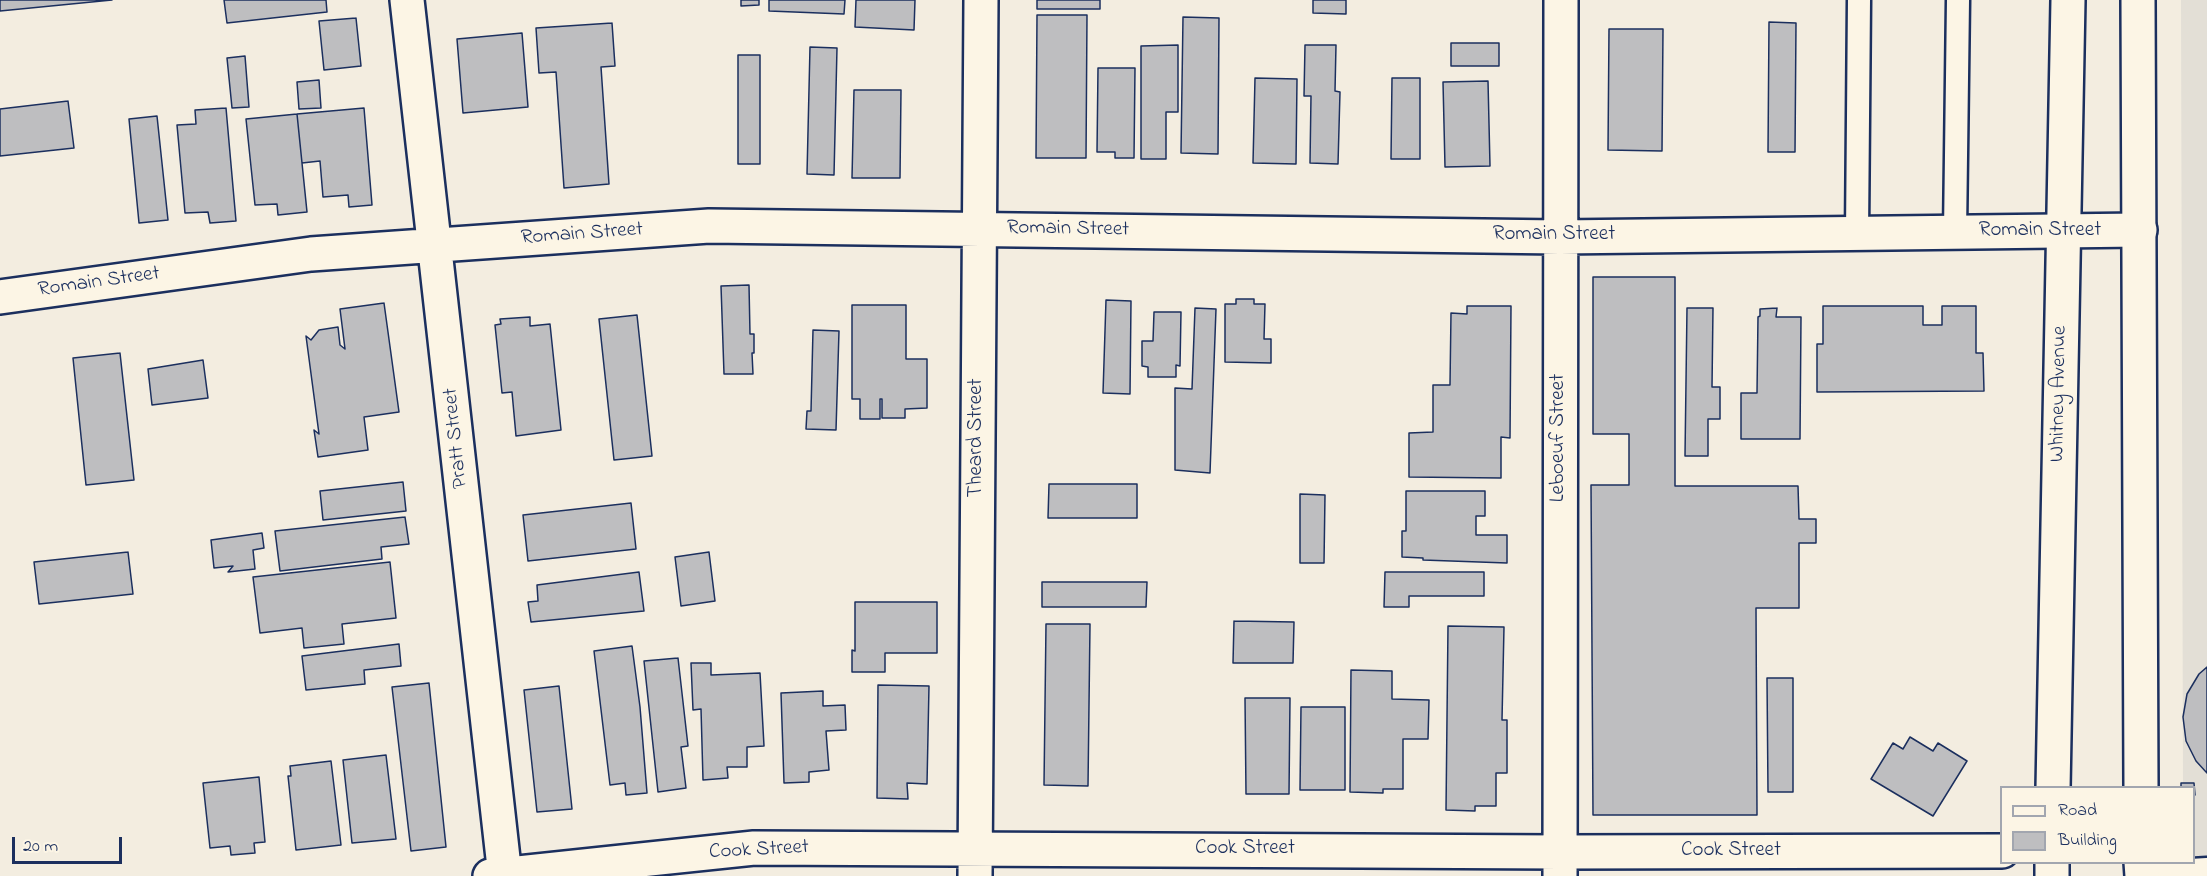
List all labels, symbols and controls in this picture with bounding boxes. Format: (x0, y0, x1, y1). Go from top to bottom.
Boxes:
street label: Romain Street (1007, 216, 1129, 244)
street label: Romain Street (520, 218, 644, 252)
street label: Romain Street (1979, 219, 2101, 245)
street label: Romain Street (1493, 223, 1615, 249)
street label: Romain Street (37, 262, 161, 304)
street label: Whitney Avenue (2046, 326, 2074, 462)
street label: Leboeuf Street (1547, 374, 1573, 502)
street label: Theard Street (965, 378, 991, 498)
street label: Pratt Street (439, 386, 475, 490)
legend (2000, 786, 2195, 864)
text: Road (2058, 798, 2097, 824)
scale bar (15, 825, 124, 863)
text: Building (2058, 828, 2117, 854)
text: 20 m (23, 834, 58, 860)
street label: Cook Street (708, 836, 810, 866)
street label: Cook Street (1195, 837, 1295, 863)
street label: Cook Street (1681, 839, 1781, 865)

